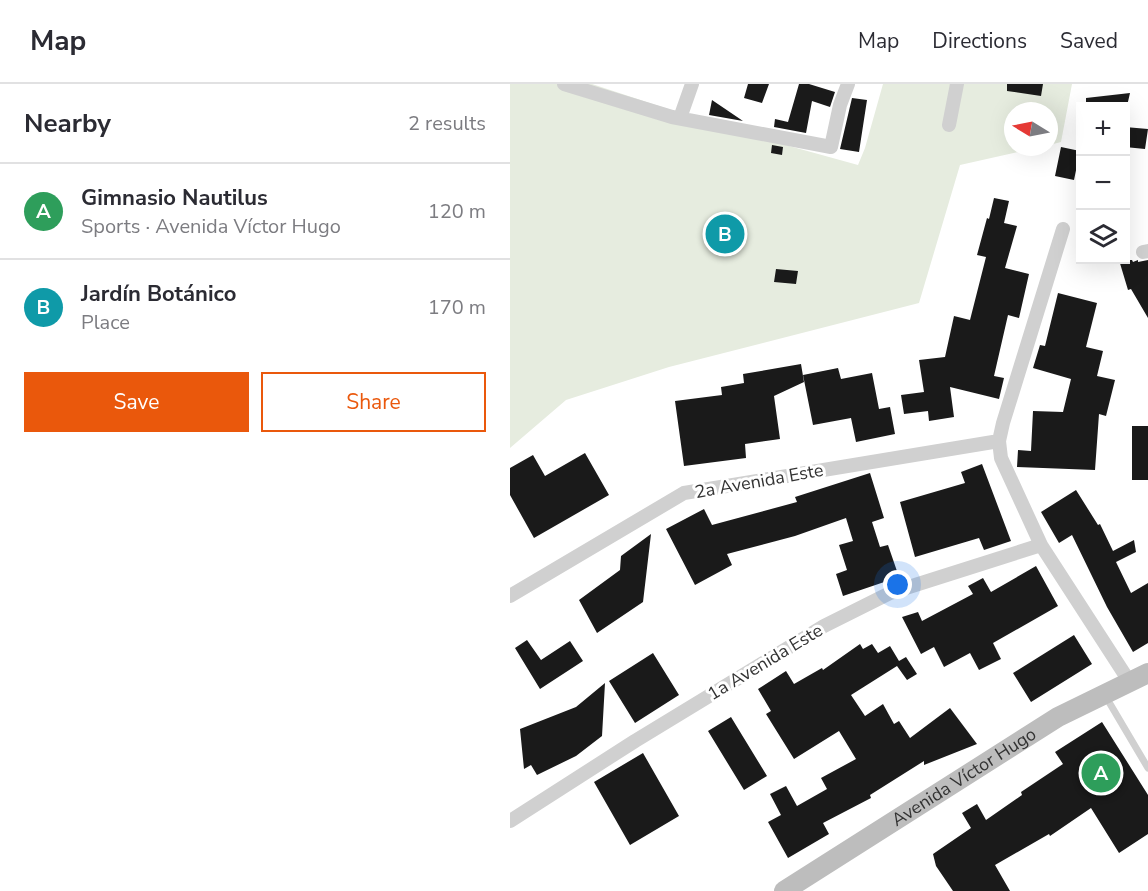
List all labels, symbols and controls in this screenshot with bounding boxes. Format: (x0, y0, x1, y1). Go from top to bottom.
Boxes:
text: Map (30, 22, 86, 60)
text: Map (858, 27, 899, 55)
text: Directions (932, 27, 1027, 55)
text: Saved (1060, 27, 1118, 55)
north arrow (1004, 102, 1058, 156)
map controls (1076, 102, 1130, 264)
button: + (1076, 102, 1130, 156)
text: Nearby (24, 106, 111, 141)
text: 2 results (408, 110, 486, 137)
button: − (1076, 156, 1130, 210)
text: Gimnasio Nautilus (81, 183, 268, 213)
text: A (36, 198, 51, 225)
text: 120 m (428, 198, 486, 225)
button: layers (1076, 210, 1130, 264)
pin: B (706, 212, 744, 256)
text: Sports · Avenida Víctor Hugo (81, 213, 341, 240)
text: Jardín Botánico (81, 279, 236, 309)
text: B (37, 294, 50, 321)
text: 170 m (428, 294, 486, 321)
text: Place (81, 309, 130, 336)
button: Save (24, 372, 249, 432)
button: Share (261, 372, 486, 432)
street label: 2a Avenida Este (693, 458, 825, 504)
your location (883, 570, 912, 599)
street label: 1a Avenida Este (703, 618, 827, 706)
street label: Avenida Víctor Hugo (887, 722, 1041, 832)
pin: A (1082, 750, 1120, 796)

